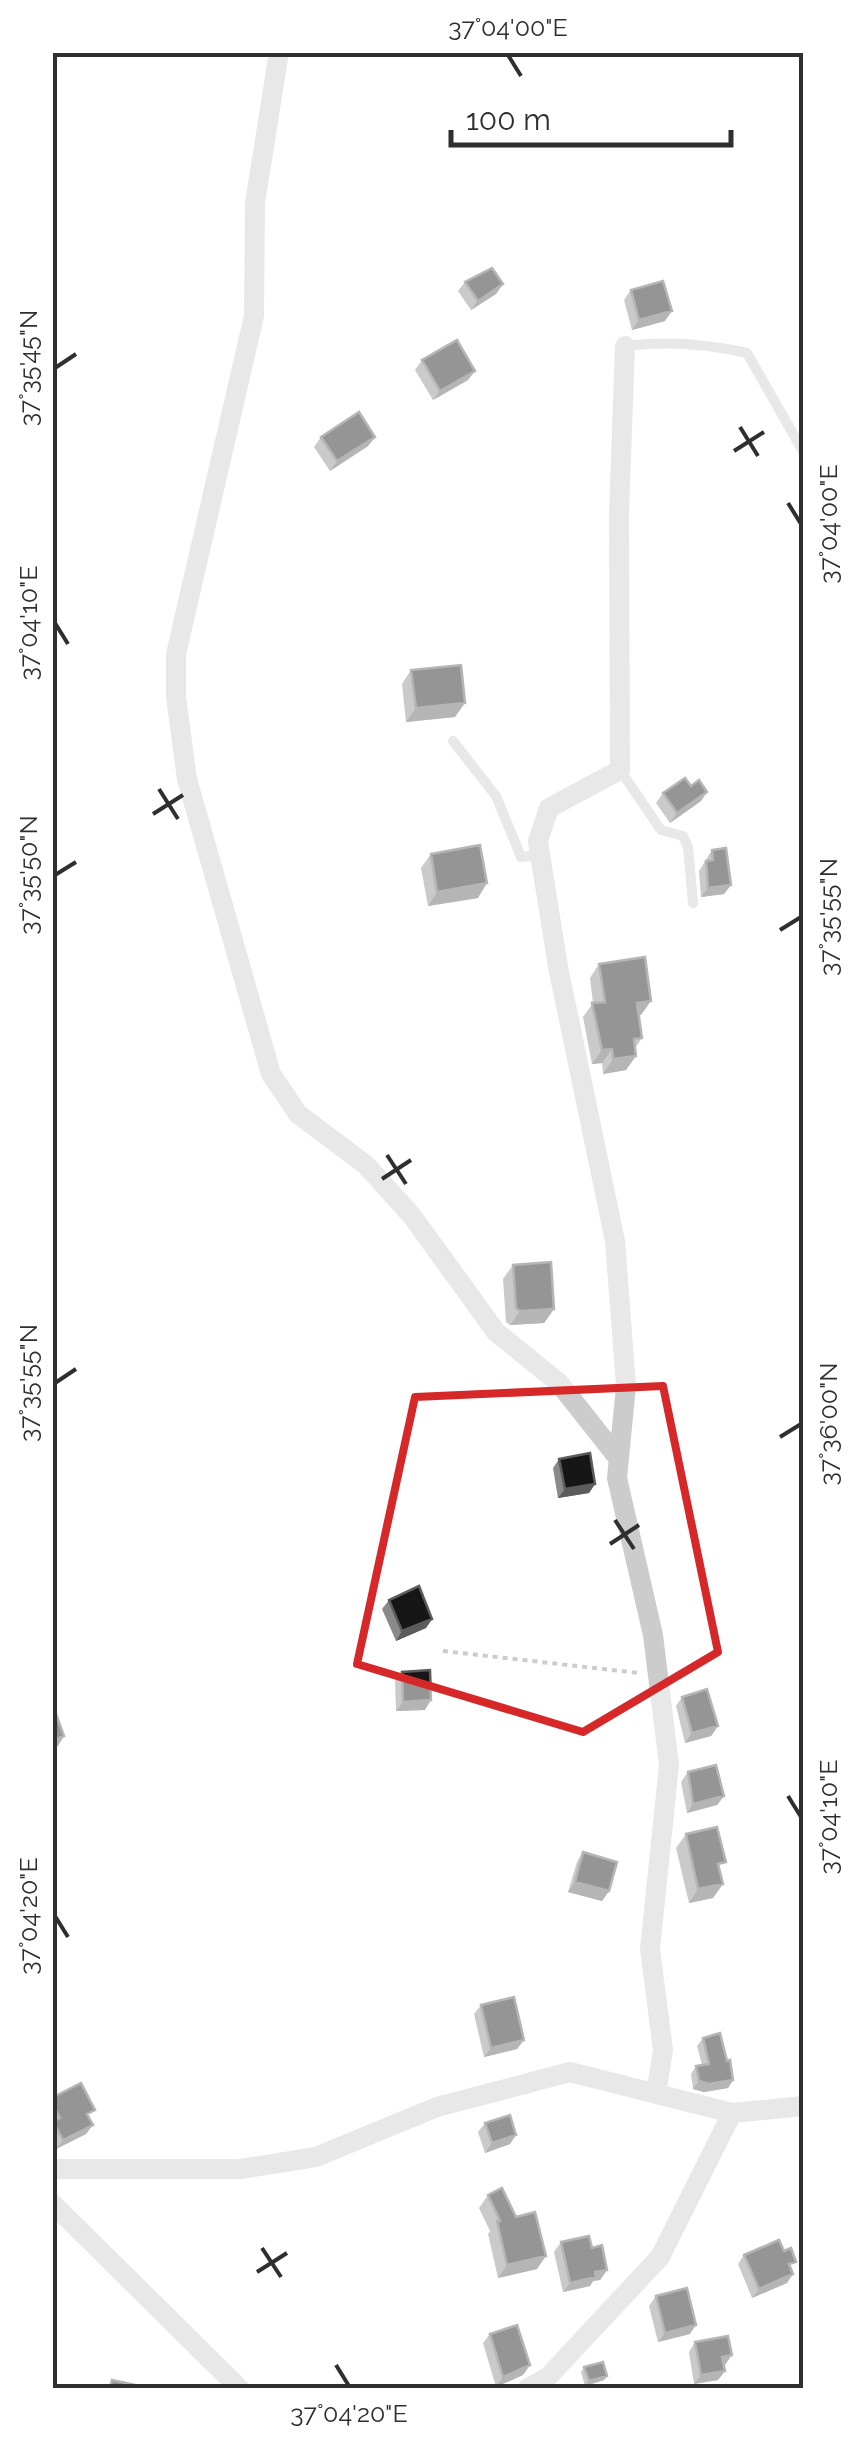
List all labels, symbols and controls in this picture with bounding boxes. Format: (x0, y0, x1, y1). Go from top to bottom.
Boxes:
text: 37°04'00"E (448, 12, 568, 42)
scale bar (451, 85, 731, 147)
text: 100 m (466, 102, 551, 137)
text: 37°35'45"N (13, 310, 43, 426)
text: 37°04'00"E (813, 464, 843, 584)
text: 37°04'10"E (13, 566, 43, 680)
text: 37°35'50"N (13, 815, 43, 935)
text: 37°35'55"N (813, 858, 843, 976)
text: 37°35'55"N (13, 1324, 43, 1442)
text: 37°36'00"N (813, 1362, 843, 1486)
text: 37°04'10"E (813, 1760, 843, 1874)
text: 37°04'20"E (13, 1857, 43, 1975)
text: 37°04'20"E (290, 2398, 408, 2428)

